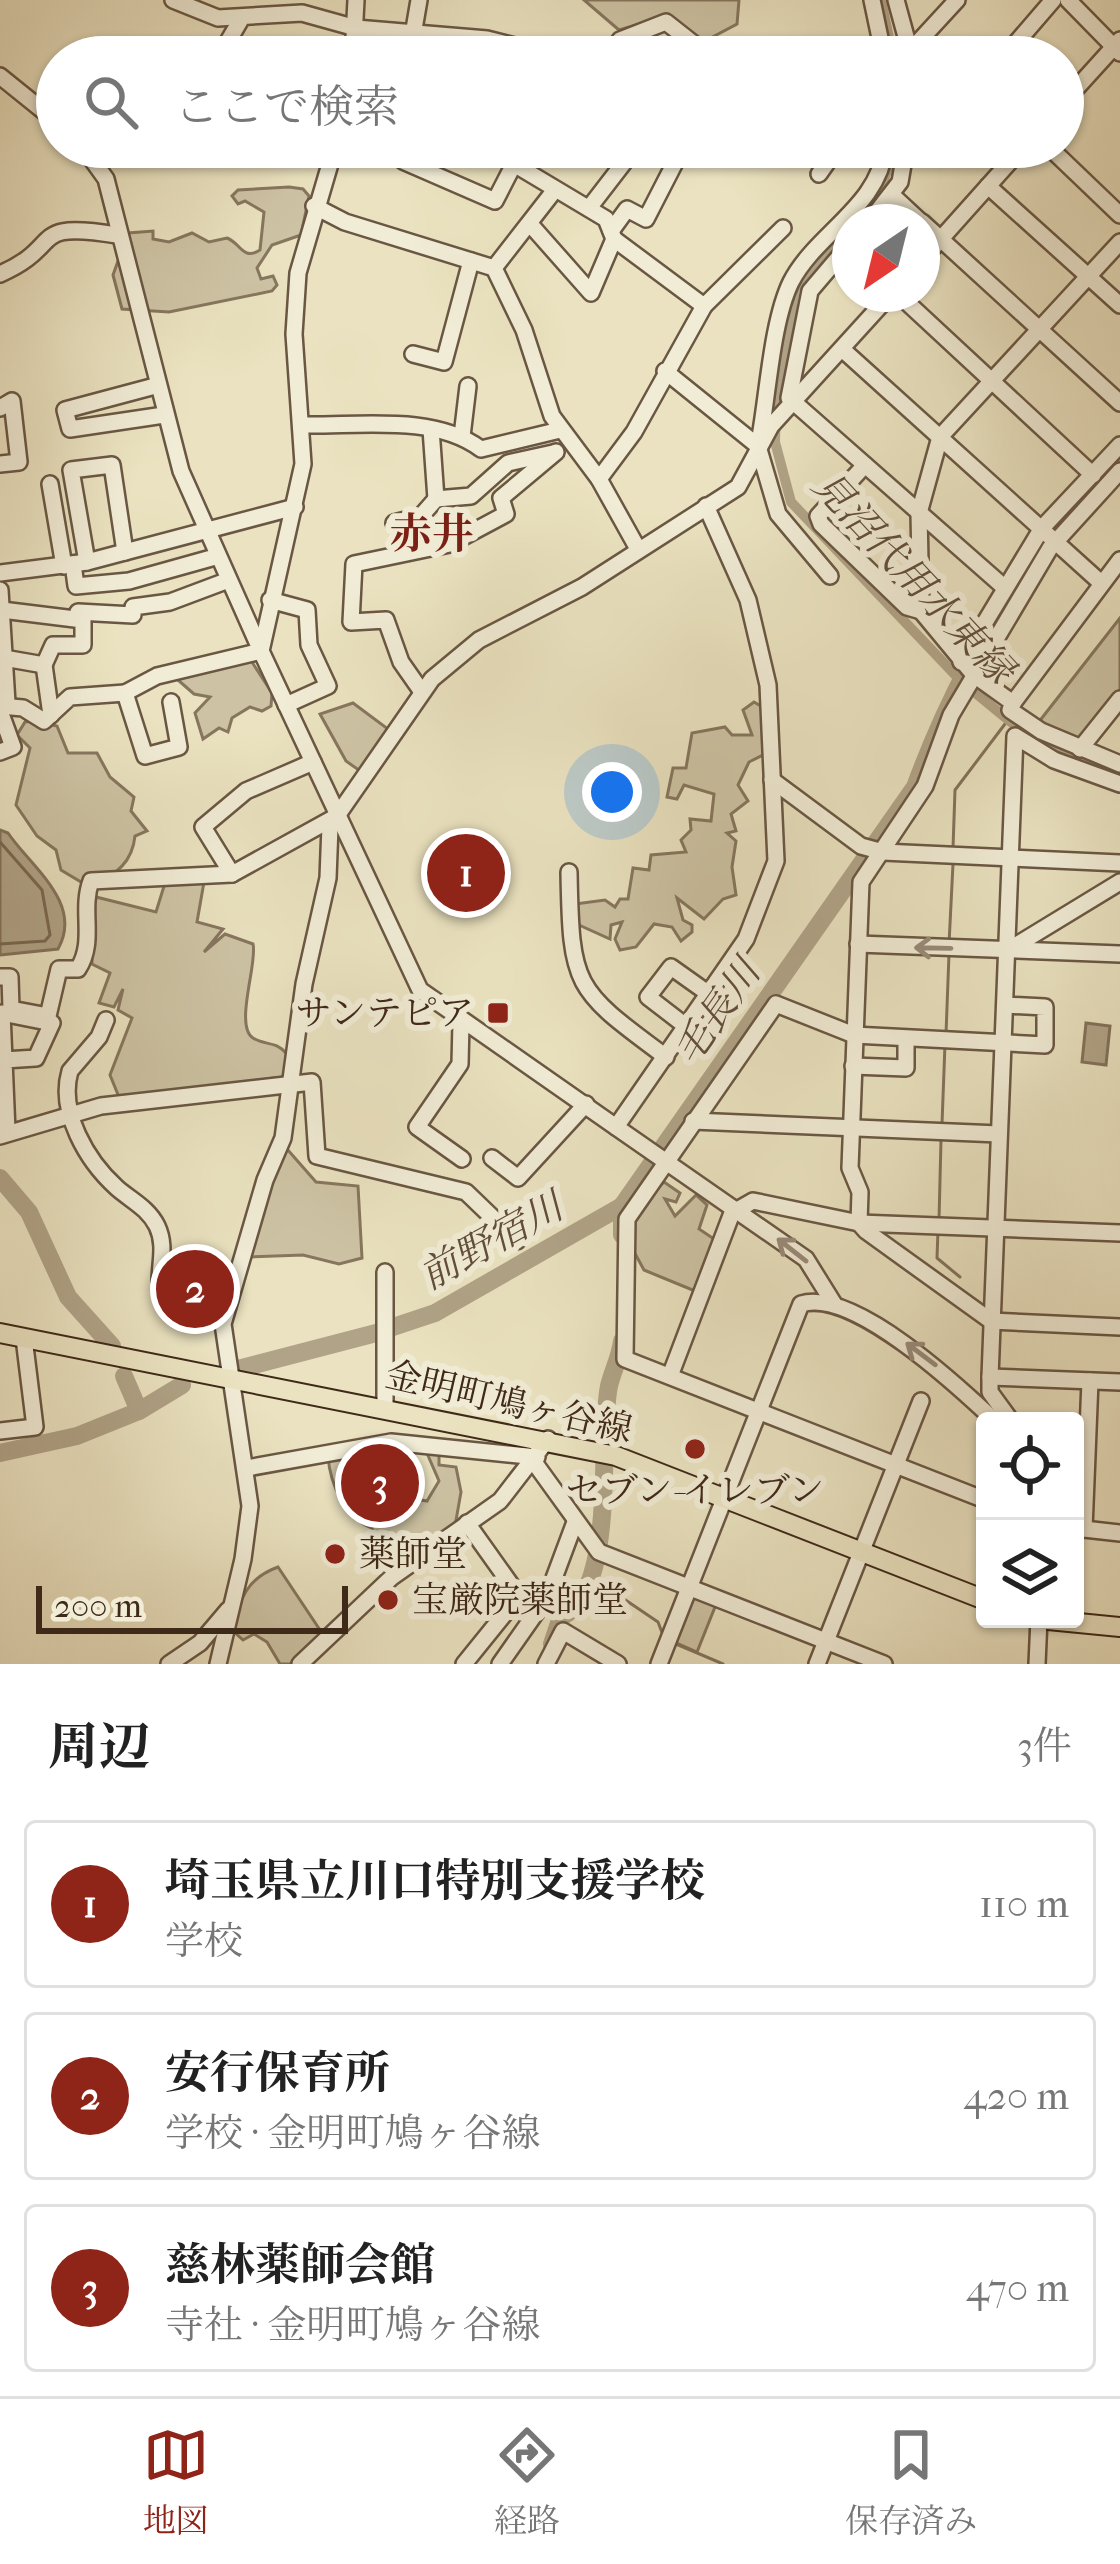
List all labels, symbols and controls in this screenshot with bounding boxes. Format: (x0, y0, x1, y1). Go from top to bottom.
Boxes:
search box (36, 36, 1084, 168)
icon: search (78, 69, 144, 135)
text: ここで検索 (174, 81, 399, 134)
north arrow (832, 204, 940, 312)
water label: 見沼代用水東縁 (803, 461, 1026, 695)
district label: 赤井 (390, 510, 474, 559)
your location (582, 762, 642, 822)
pin: 1 (427, 828, 505, 918)
one-way arrow (914, 936, 953, 959)
water label: 毛長川 (665, 948, 772, 1073)
place label: サンテピア (296, 992, 474, 1034)
marker: サンテピア (485, 1000, 511, 1026)
water label: 前野宿川 (412, 1181, 574, 1299)
one-way arrow (776, 1238, 808, 1264)
pin: 2 (156, 1244, 234, 1334)
one-way arrow (905, 1342, 937, 1368)
street label: 金明町鳩ヶ谷線 (381, 1353, 637, 1451)
map controls (976, 1412, 1084, 1628)
button: locate (976, 1412, 1084, 1520)
marker: セブン-イレブン (682, 1436, 708, 1462)
pin: 3 (341, 1438, 419, 1528)
place label: セブン-イレブン (566, 1469, 824, 1511)
button: layers (976, 1520, 1084, 1628)
place label: 薬師堂 (359, 1533, 467, 1575)
marker: 薬師堂 (322, 1541, 348, 1567)
place label: 宝厳院薬師堂 (412, 1579, 628, 1621)
scale bar (36, 1580, 348, 1633)
text: 200 m (54, 1587, 142, 1626)
marker: 宝厳院薬師堂 (375, 1587, 401, 1613)
text: 周辺 (48, 1717, 150, 1777)
text: 3件 (1017, 1723, 1072, 1769)
text: 埼玉県立川口特別支援学校 (165, 1855, 705, 1908)
text: 1 (83, 1881, 97, 1927)
text: 110 m (979, 1881, 1069, 1927)
text: 学校 (165, 1918, 243, 1964)
text: 安行保育所 (165, 2047, 390, 2100)
text: 2 (80, 2073, 100, 2119)
text: 420 m (964, 2073, 1069, 2119)
text: 学校 · 金明町鳩ヶ谷線 (165, 2110, 541, 2156)
text: 慈林薬師会館 (165, 2239, 435, 2292)
text: 3 (82, 2265, 98, 2311)
text: 470 m (966, 2265, 1069, 2311)
text: 寺社 · 金明町鳩ヶ谷線 (165, 2302, 541, 2348)
tab: 地図 (143, 2422, 209, 2541)
tab: 経路 (494, 2422, 560, 2541)
tab: 保存済み (845, 2422, 977, 2541)

